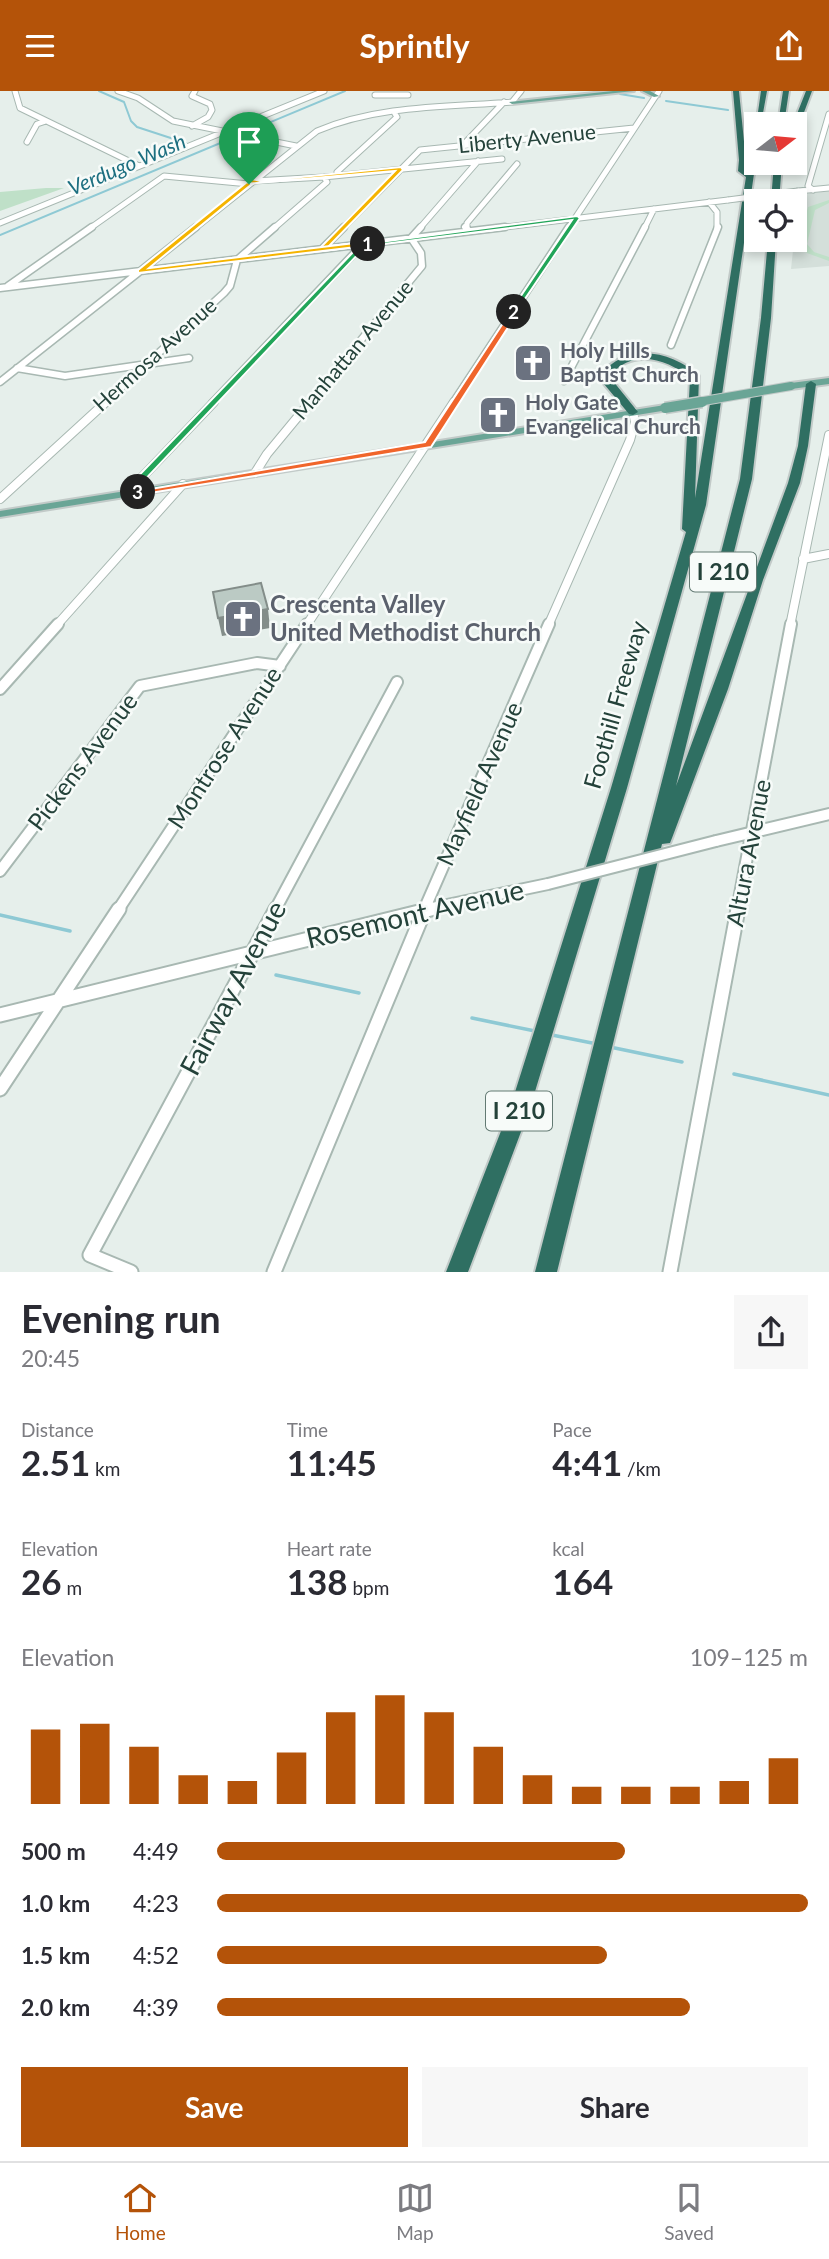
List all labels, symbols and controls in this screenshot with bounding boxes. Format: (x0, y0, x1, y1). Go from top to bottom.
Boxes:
text: Sprintly (359, 26, 470, 65)
icon: menu (21, 27, 59, 65)
icon: share (770, 27, 808, 65)
pin (219, 112, 279, 184)
north arrow (744, 112, 807, 175)
map controls (744, 112, 807, 252)
street label: Liberty Avenue (457, 118, 597, 157)
icon: arrive (230, 123, 268, 161)
water label: Verdugo Wash (64, 128, 189, 200)
button: locate (744, 189, 807, 252)
pin: 1 (350, 227, 386, 261)
text: 1 (362, 232, 373, 255)
street label: Manhattan Avenue (286, 274, 417, 424)
street label: Hermosa Avenue (87, 292, 221, 416)
pin: 2 (496, 295, 532, 329)
text: 2 (508, 300, 519, 323)
place label: Holy Hills Baptist Church (560, 337, 699, 386)
church icon: Holy Hills Baptist Church (512, 342, 554, 384)
place label: Holy Gate Evangelical Church (525, 389, 701, 438)
church icon: Holy Gate Evangelical Church (477, 394, 519, 436)
pin: 3 (120, 475, 156, 509)
text: 3 (132, 480, 143, 503)
road number: I 210 (690, 552, 756, 591)
place label: Crescenta Valley United Methodist Church (270, 589, 541, 646)
church icon: Crescenta Valley United Methodist Church (222, 598, 264, 640)
street label: Foothill Freeway (577, 617, 653, 792)
street label: Montrose Avenue (161, 661, 287, 834)
street label: Pickens Avenue (21, 687, 143, 835)
street label: Mayfield Avenue (430, 697, 528, 870)
street label: Altura Avenue (719, 777, 776, 929)
street label: Rosemont Avenue (302, 871, 527, 955)
street label: Fairway Avenue (172, 894, 292, 1081)
road number: I 210 (486, 1092, 552, 1131)
text: Evening run (21, 1295, 221, 1341)
button: share (734, 1295, 808, 1369)
text: 20:45 (21, 1344, 80, 1372)
text: Distance (21, 1418, 94, 1441)
text: Time (287, 1418, 328, 1441)
text: Pace (552, 1418, 592, 1441)
text: 2.51 (21, 1441, 90, 1483)
text: 11:45 (287, 1441, 377, 1483)
text: 4:41 (552, 1441, 622, 1483)
text: km (90, 1457, 120, 1480)
text: /km (622, 1457, 661, 1480)
text: Elevation (21, 1537, 98, 1560)
text: Heart rate (287, 1537, 372, 1560)
text: kcal (552, 1537, 584, 1560)
text: 26 (21, 1560, 62, 1602)
text: 138 (287, 1560, 348, 1602)
text: 164 (552, 1560, 613, 1602)
text: m (62, 1576, 82, 1599)
text: bpm (348, 1576, 389, 1599)
text: Elevation (21, 1643, 114, 1671)
text: 109–125 m (690, 1643, 808, 1671)
text: 500 m (21, 1837, 86, 1865)
text: 4:49 (133, 1837, 179, 1865)
text: 1.0 km (21, 1889, 90, 1917)
text: 4:23 (133, 1889, 179, 1917)
text: 1.5 km (21, 1941, 90, 1969)
text: 4:52 (133, 1941, 179, 1969)
text: 2.0 km (21, 1993, 90, 2021)
text: 4:39 (133, 1993, 179, 2021)
button: Save (21, 2067, 408, 2147)
button: Share (422, 2067, 808, 2147)
tab: Home (115, 2179, 166, 2244)
tab: Map (396, 2179, 434, 2244)
tab: Saved (664, 2179, 714, 2244)

